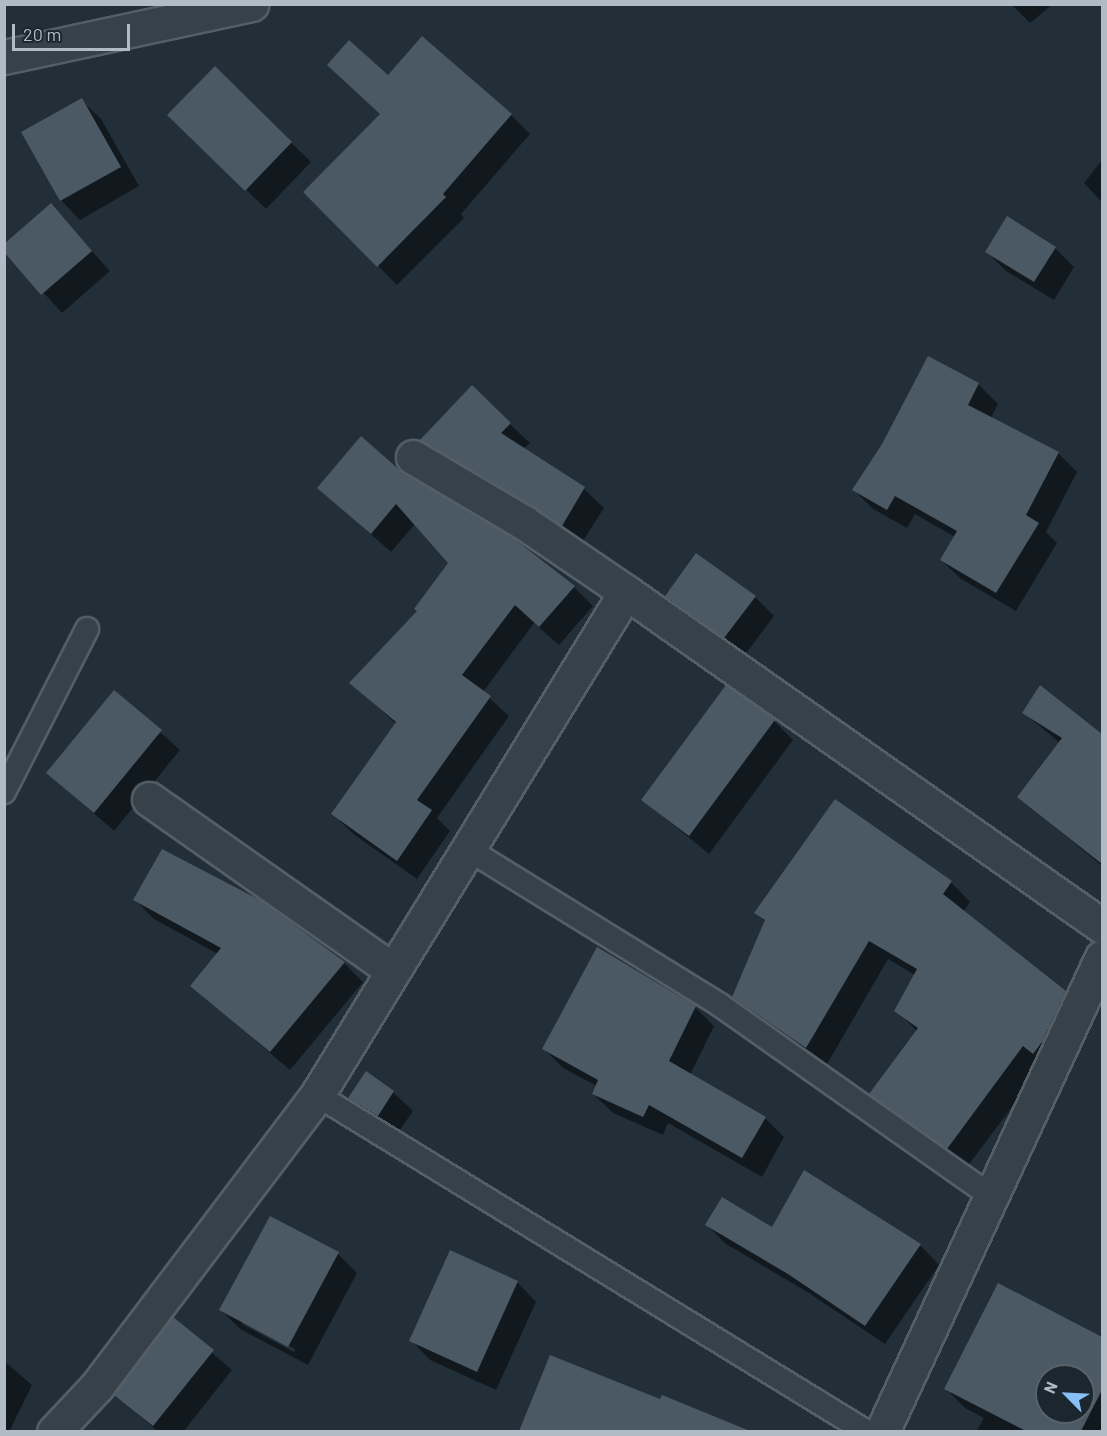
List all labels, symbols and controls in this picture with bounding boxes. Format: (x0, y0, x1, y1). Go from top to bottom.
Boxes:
scale bar (15, 12, 134, 50)
text: 20 m (23, 23, 61, 45)
north arrow (1035, 1364, 1095, 1424)
text: N (1039, 1379, 1061, 1396)

